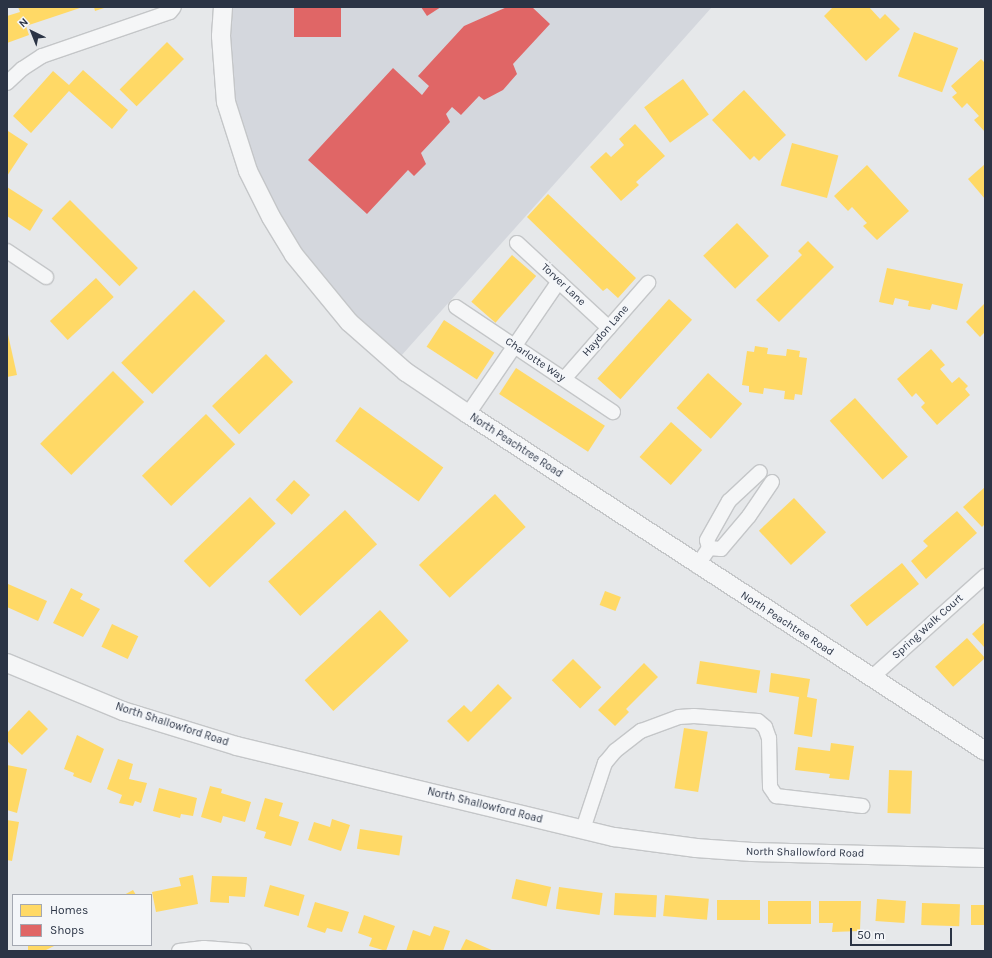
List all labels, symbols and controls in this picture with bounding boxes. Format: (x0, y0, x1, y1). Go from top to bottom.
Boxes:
north arrow (12, 12, 52, 52)
text: N (16, 15, 31, 30)
street label: Torver Lane (538, 261, 588, 309)
street label: Haydon Lane (580, 303, 632, 359)
street label: Charlotte Way (502, 335, 568, 385)
street label: North Peachtree Road (467, 411, 565, 481)
street label: North Peachtree Road (738, 589, 836, 659)
street label: Spring Walk Court (890, 592, 966, 662)
street label: North Shallowford Road (114, 700, 230, 750)
street label: North Shallowford Road (426, 785, 544, 827)
street label: North Shallowford Road (746, 845, 864, 861)
legend (12, 894, 152, 946)
text: Homes (50, 903, 88, 917)
scale bar (852, 920, 954, 946)
text: Shops (50, 923, 84, 937)
text: 50 m (857, 928, 885, 942)

